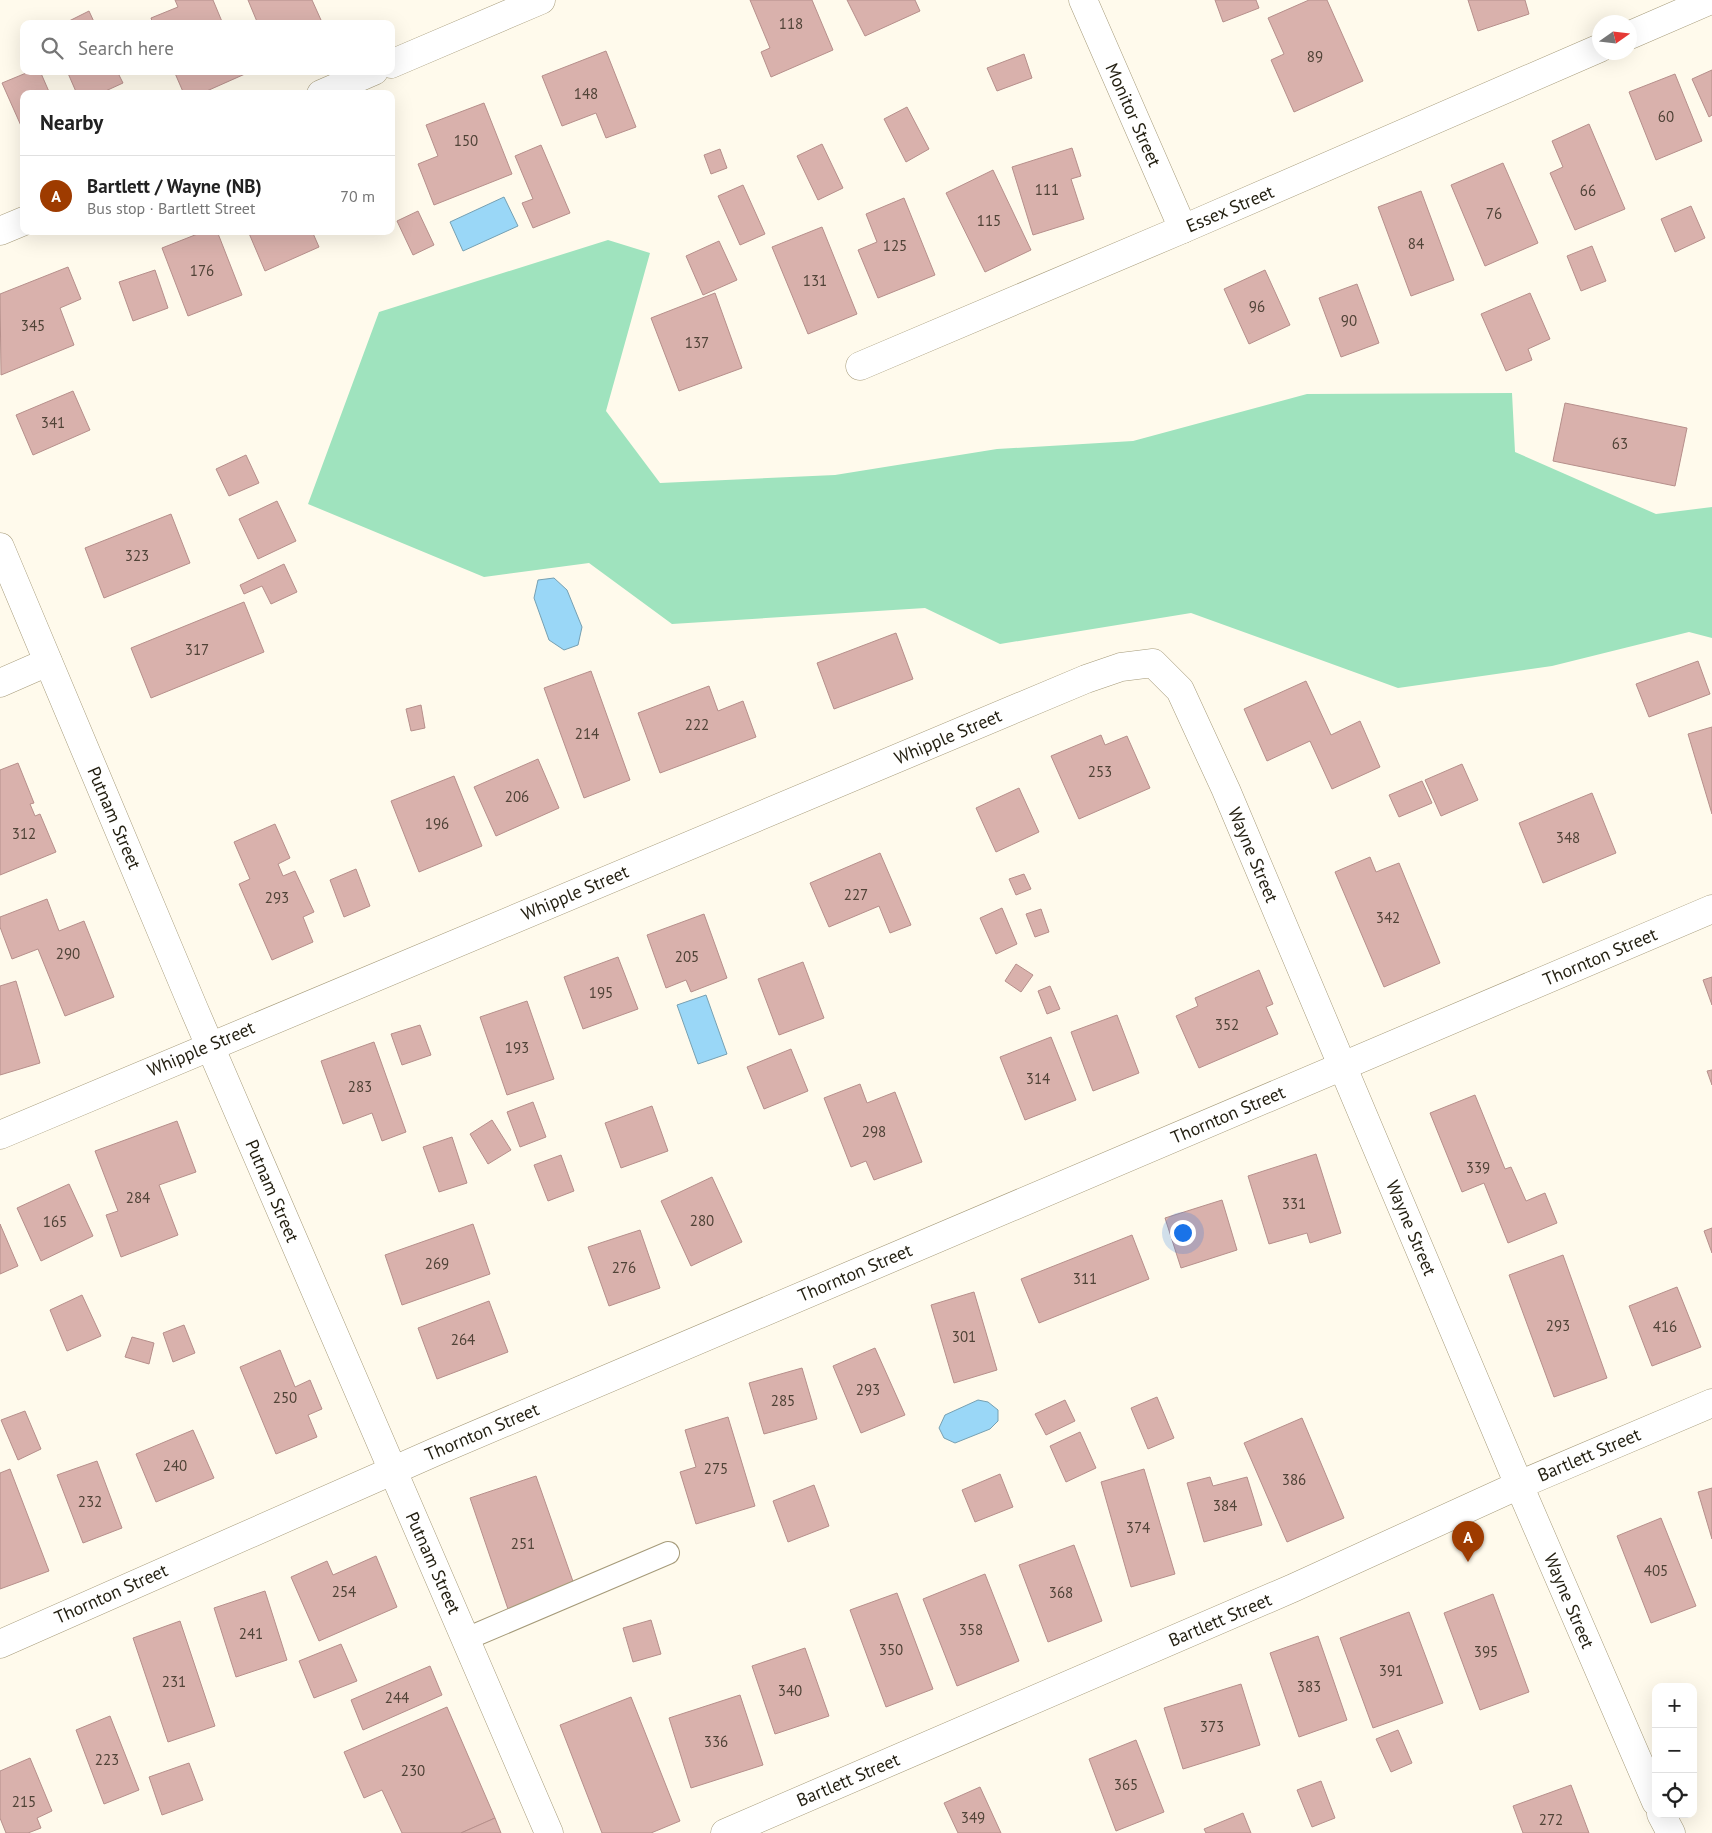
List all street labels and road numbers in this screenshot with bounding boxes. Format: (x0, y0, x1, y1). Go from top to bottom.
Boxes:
street label: Monitor Street (1100, 59, 1167, 170)
street label: Essex Street (1182, 180, 1277, 237)
street label: Whipple Street (891, 704, 1005, 769)
street label: Putnam Street (83, 763, 146, 873)
street label: Wayne Street (1223, 804, 1284, 906)
street label: Whipple Street (518, 860, 632, 925)
street label: Thornton Street (1539, 922, 1660, 991)
street label: Whipple Street (144, 1016, 258, 1081)
street label: Thornton Street (1167, 1080, 1288, 1149)
street label: Putnam Street (241, 1136, 304, 1246)
street label: Wayne Street (1381, 1177, 1442, 1279)
street label: Thornton Street (794, 1238, 915, 1307)
street label: Thornton Street (421, 1397, 542, 1466)
street label: Bartlett Street (1534, 1423, 1644, 1487)
street label: Putnam Street (401, 1508, 466, 1617)
street label: Wayne Street (1539, 1550, 1600, 1652)
street label: Thornton Street (51, 1558, 171, 1629)
street label: Bartlett Street (1165, 1588, 1275, 1652)
street label: Bartlett Street (793, 1748, 903, 1812)

